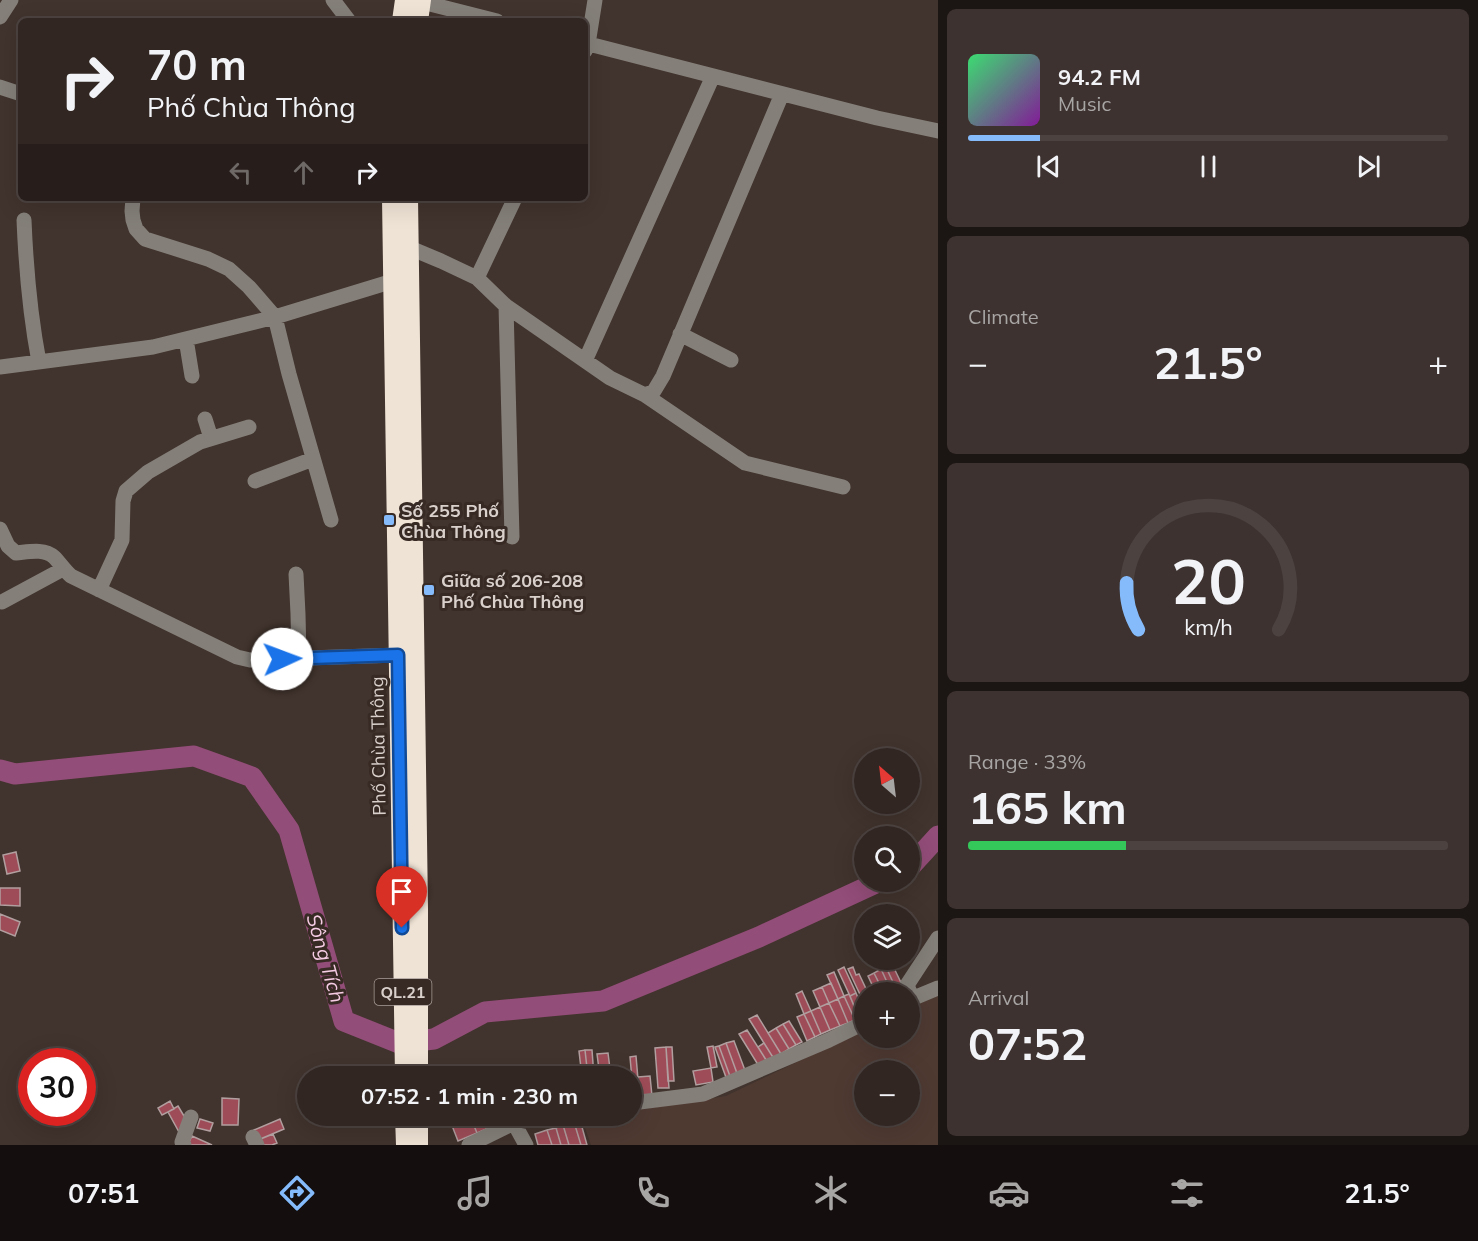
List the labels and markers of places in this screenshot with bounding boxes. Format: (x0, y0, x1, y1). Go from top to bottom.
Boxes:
place label: Số 255 Phố Chùa Thông (401, 499, 506, 543)
marker: Số 255 Phố Chùa Thông (382, 513, 396, 527)
place label: Giữa số 206-208 Phố Chùa Thông (441, 569, 584, 613)
marker: Giữa số 206-208 Phố Chùa Thông (422, 583, 436, 597)
pin (376, 866, 427, 928)

